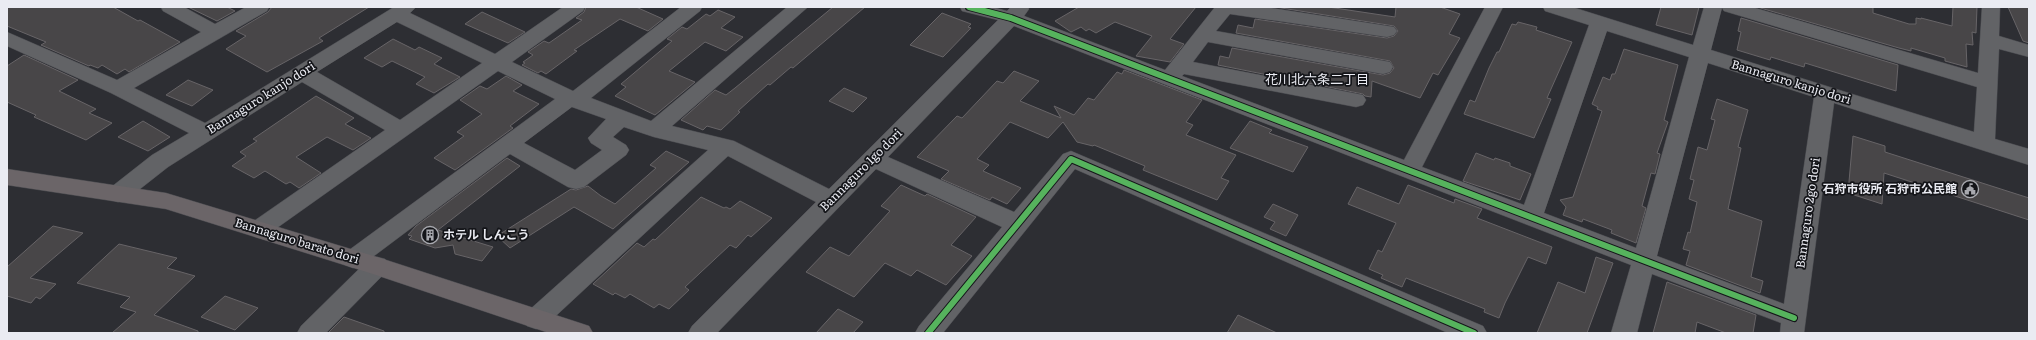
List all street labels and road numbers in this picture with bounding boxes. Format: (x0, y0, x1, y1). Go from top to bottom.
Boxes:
street label: Bannaguro kanjo dori (1729, 54, 1853, 108)
street label: Bannaguro kanjo dori (203, 57, 318, 138)
street label: Bannaguro 1go dori (815, 124, 906, 215)
street label: Bannaguro 2go dori (1790, 156, 1824, 269)
street label: Bannaguro barato dori (233, 213, 362, 268)

